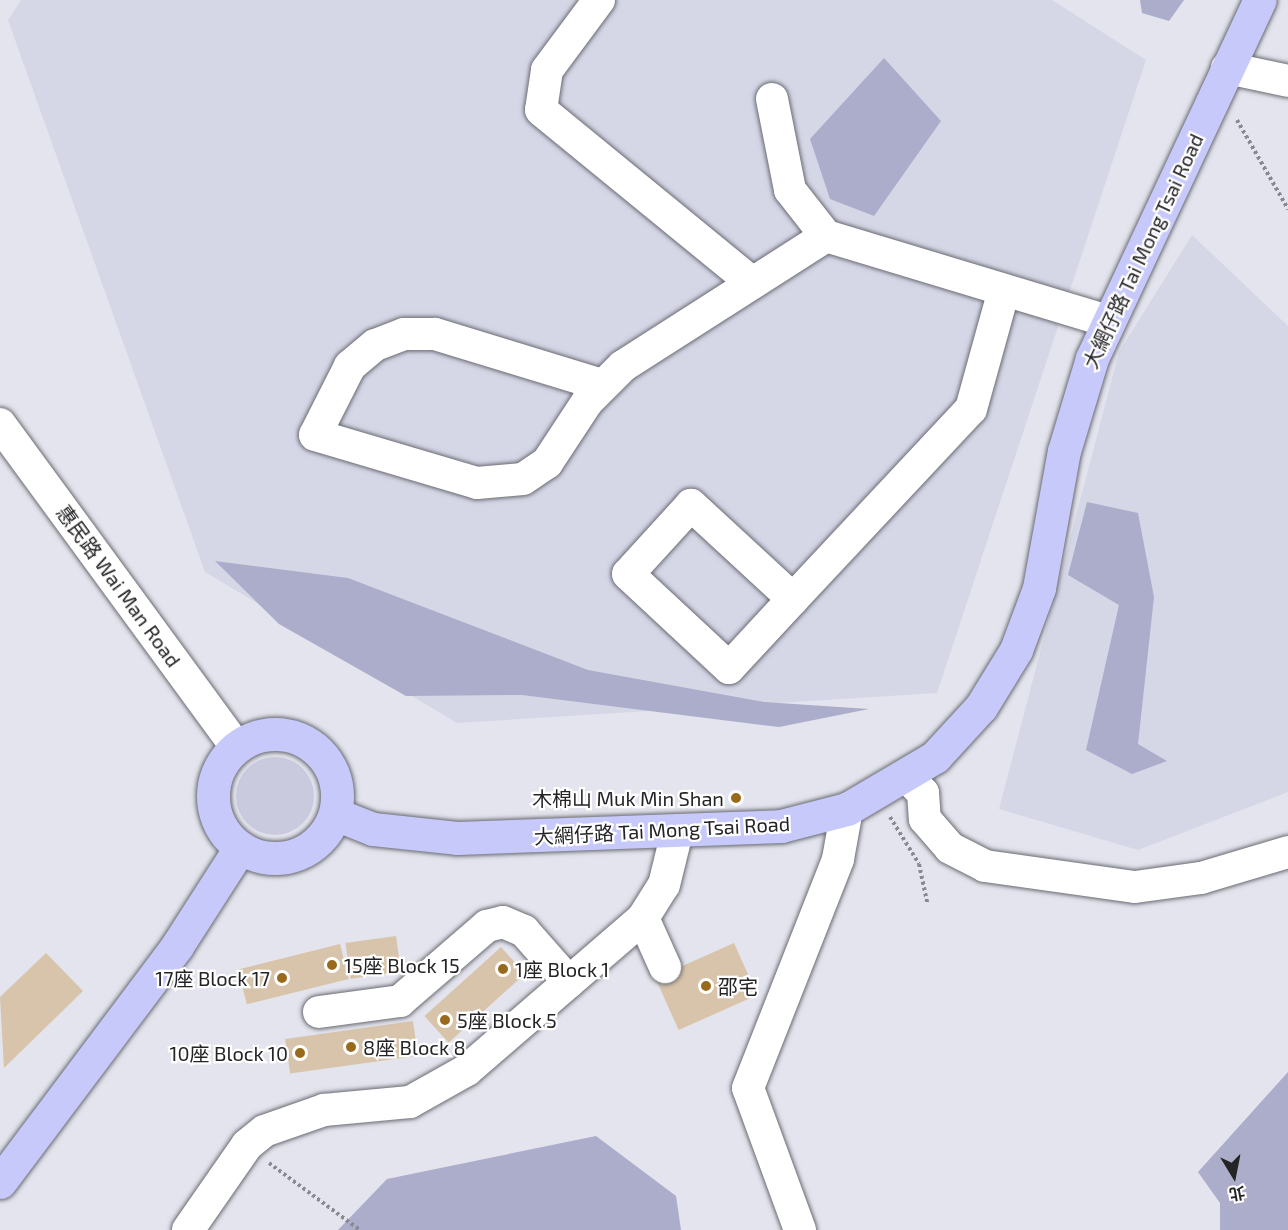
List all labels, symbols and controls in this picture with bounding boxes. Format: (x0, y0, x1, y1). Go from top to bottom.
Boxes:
street label: 大網仔路 Tai Mong Tsai Road (1078, 129, 1208, 373)
street label: 惠民路 Wai Man Road (52, 500, 186, 672)
place label: 木棉山 Muk Min Shan (532, 786, 724, 810)
marker: 木棉山 Muk Min Shan (729, 791, 743, 805)
street label: 大網仔路 Tai Mong Tsai Road (533, 811, 791, 849)
place label: 15座 Block 15 (344, 953, 460, 977)
place label: 1座 Block 1 (515, 957, 609, 981)
marker: 15座 Block 15 (325, 958, 339, 972)
marker: 1座 Block 1 (496, 962, 510, 976)
place label: 17座 Block 17 (155, 966, 270, 990)
marker: 17座 Block 17 (275, 971, 289, 985)
place label: 邵宅 (718, 974, 758, 998)
marker: 邵宅 (699, 979, 713, 993)
place label: 5座 Block 5 (457, 1008, 557, 1032)
marker: 5座 Block 5 (438, 1013, 452, 1027)
place label: 8座 Block 8 (363, 1035, 466, 1059)
marker: 8座 Block 8 (344, 1040, 358, 1054)
place label: 10座 Block 10 (169, 1041, 288, 1065)
marker: 10座 Block 10 (293, 1046, 307, 1060)
north arrow (1204, 1146, 1264, 1206)
text: 北 (1228, 1183, 1247, 1205)

